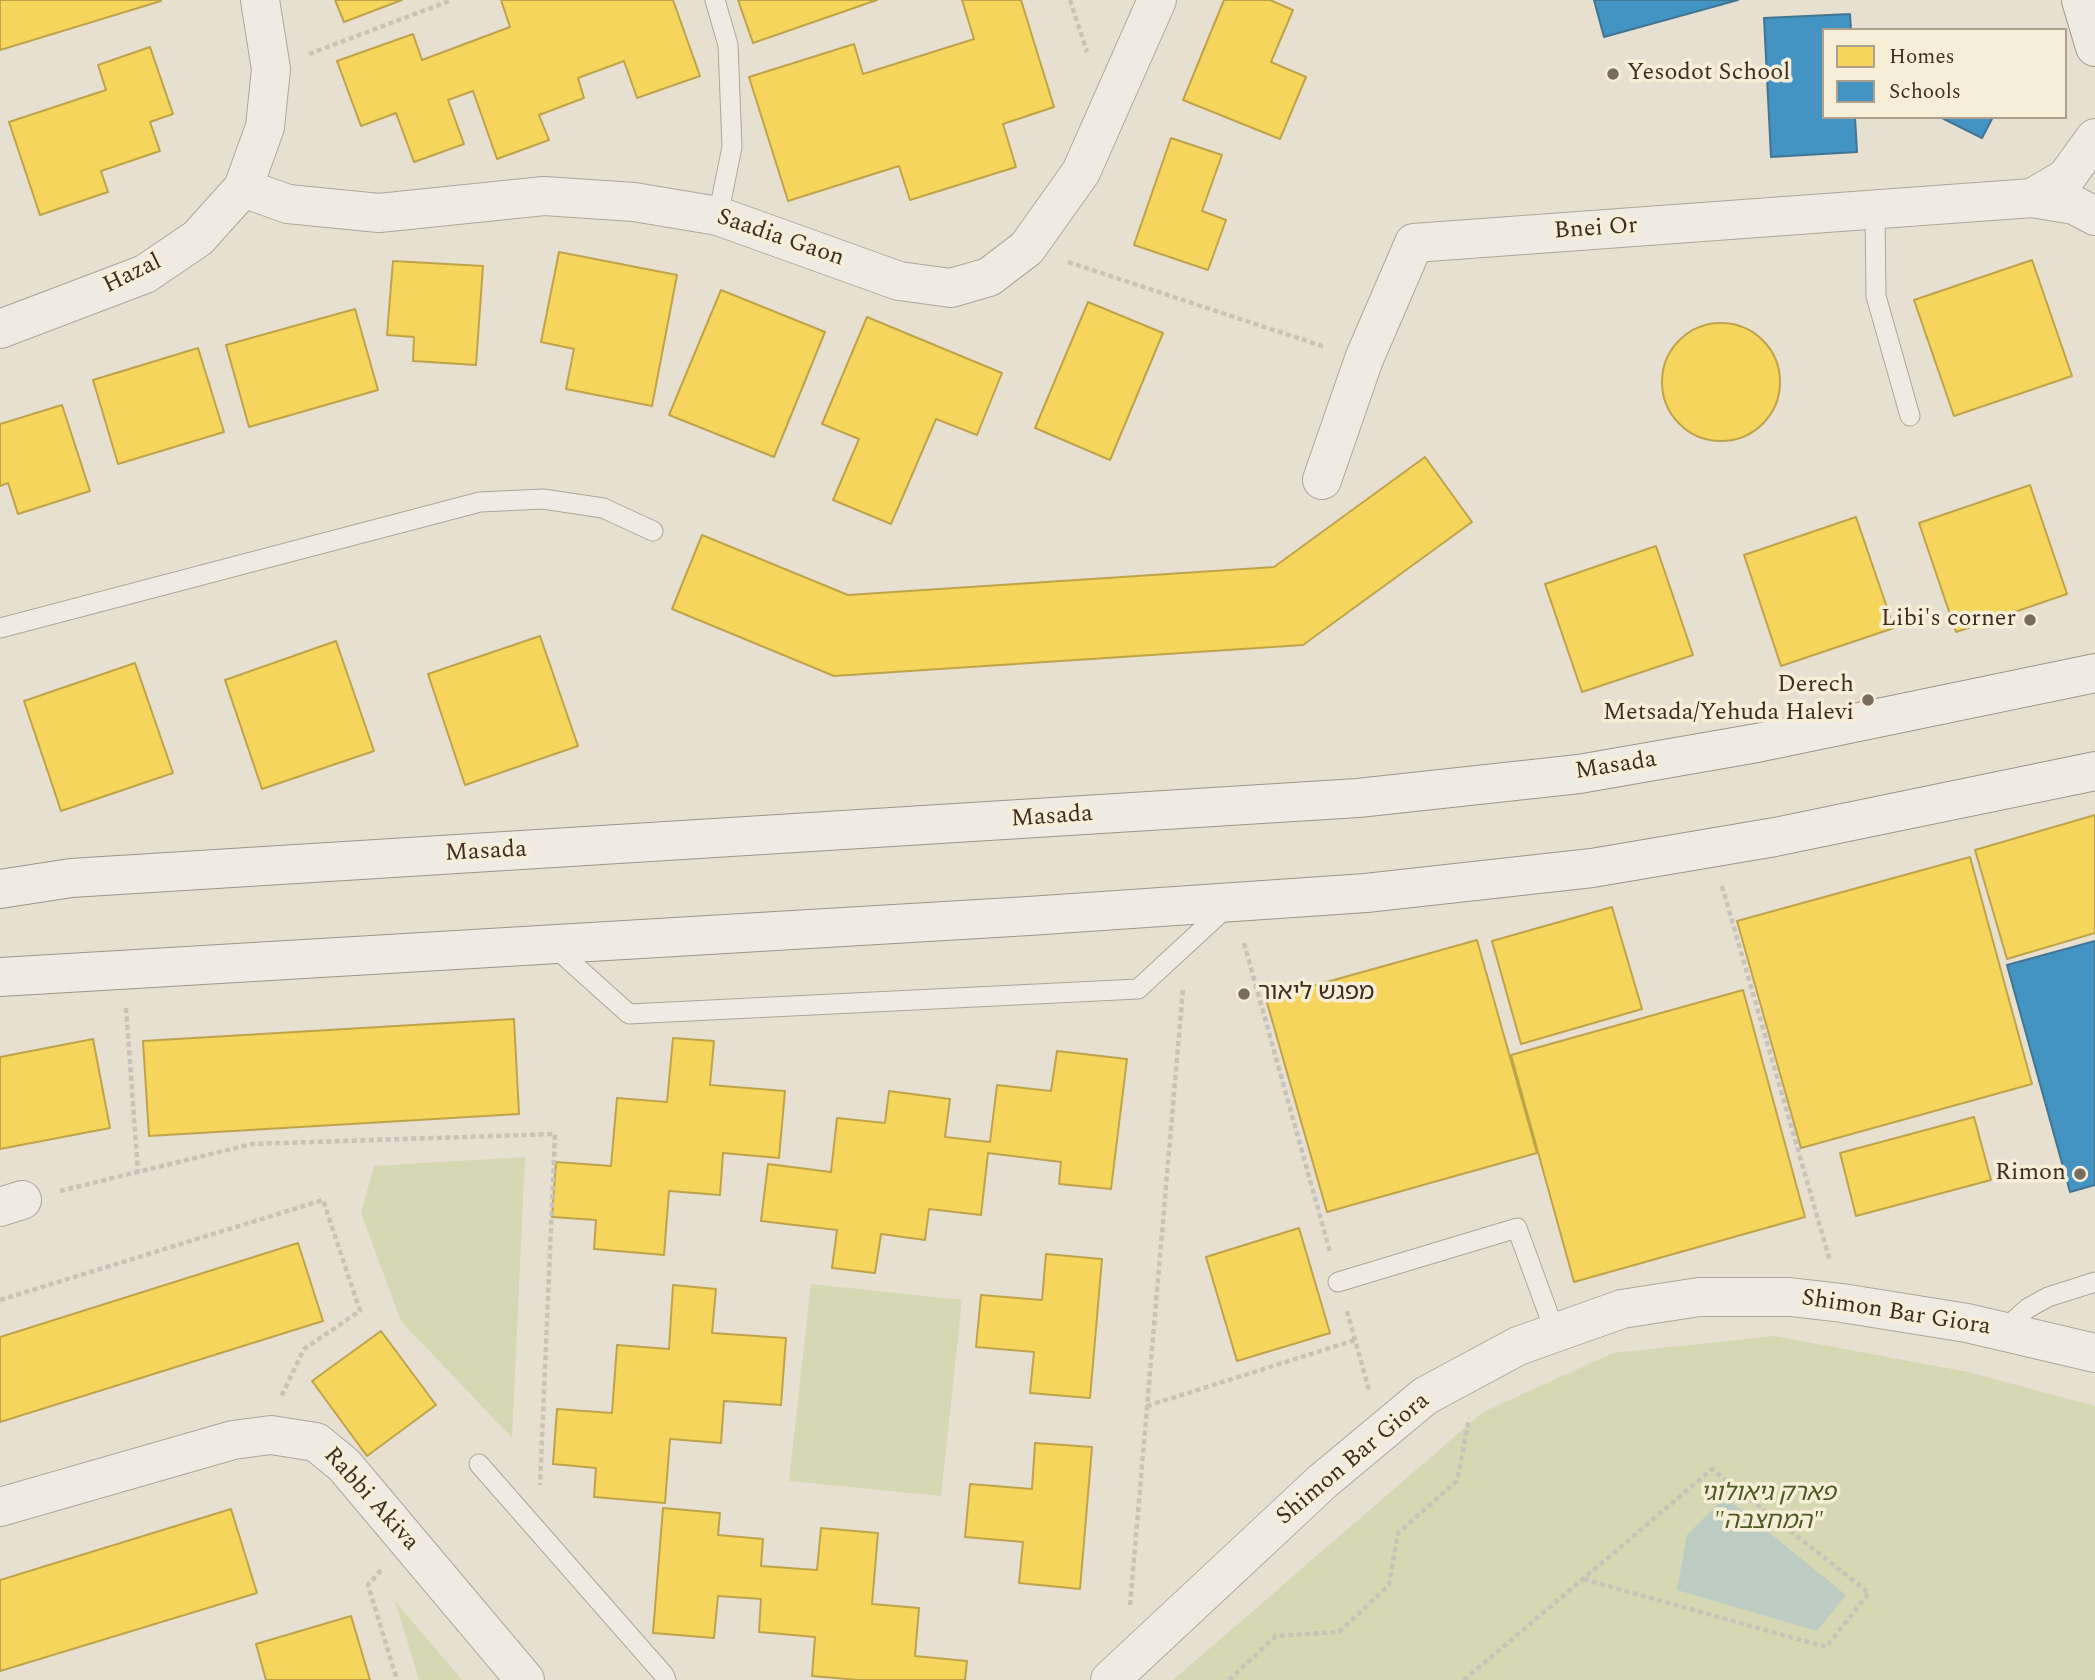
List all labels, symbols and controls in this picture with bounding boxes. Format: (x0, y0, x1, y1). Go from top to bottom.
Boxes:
legend (1822, 28, 2067, 119)
text: Homes (1889, 41, 1955, 73)
place label: Yesodot School (1627, 60, 1790, 88)
marker: Yesodot School (1605, 66, 1621, 82)
text: Schools (1889, 76, 1961, 108)
street label: Saadia Gaon (713, 204, 847, 274)
street label: Bnei Or (1553, 213, 1639, 247)
street label: Hazal (99, 249, 167, 301)
place label: Libi's corner (1881, 606, 2016, 634)
marker: Libi's corner (2022, 612, 2038, 628)
place label: Derech Metsada/Yehuda Halevi (1603, 672, 1854, 728)
marker: Derech Metsada/Yehuda Halevi (1860, 692, 1876, 708)
street label: Masada (1573, 746, 1659, 788)
street label: Masada (1010, 801, 1094, 835)
street label: Masada (444, 836, 528, 870)
place label: מפגש ליאור (1258, 980, 1374, 1008)
marker: מפגש ליאור (1236, 986, 1252, 1002)
place label: Rimon (1995, 1160, 2066, 1188)
marker: Rimon (2072, 1166, 2088, 1182)
street label: Shimon Bar Giora (1799, 1285, 1993, 1343)
street label: Shimon Bar Giora (1272, 1388, 1436, 1532)
street label: Rabbi Akiva (316, 1442, 424, 1558)
park label: פארק גיאולוגי "המחצבה" (1700, 1481, 1836, 1537)

